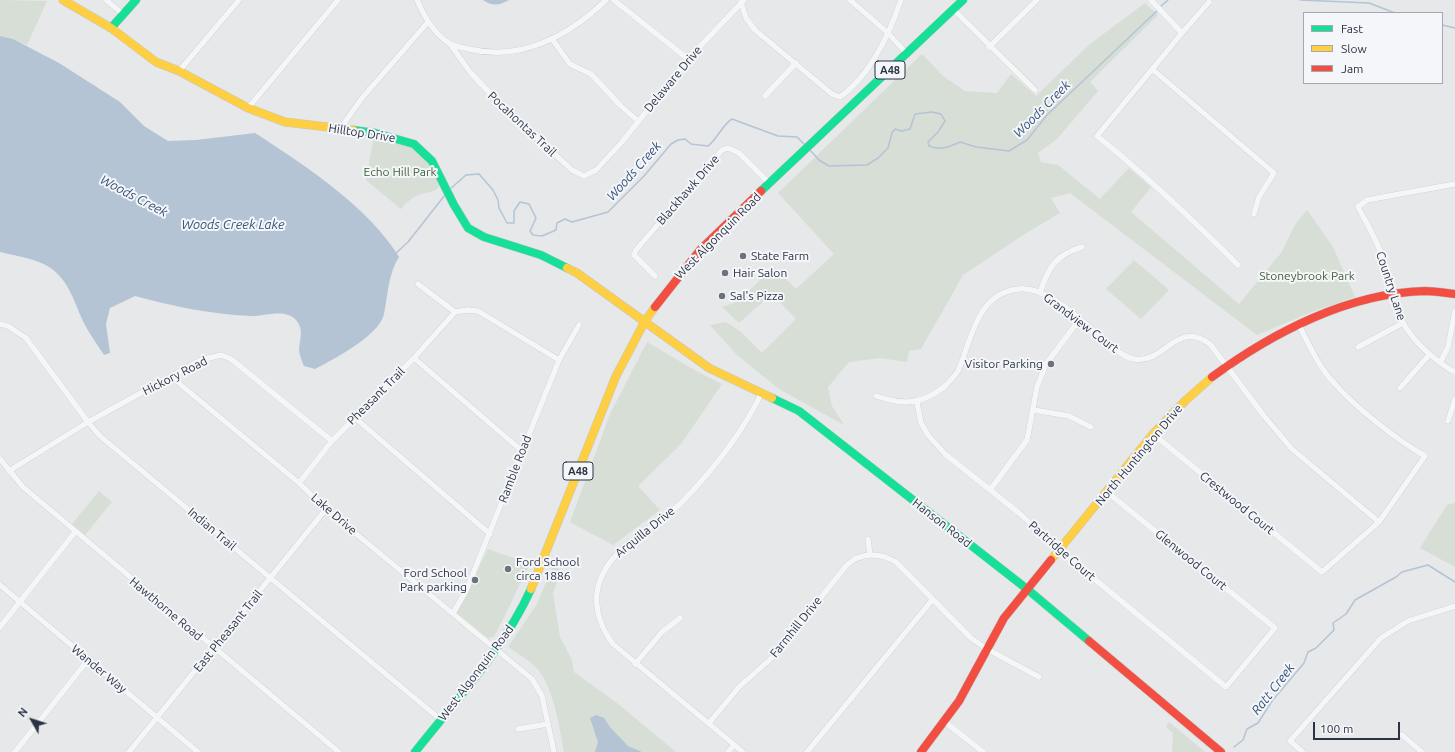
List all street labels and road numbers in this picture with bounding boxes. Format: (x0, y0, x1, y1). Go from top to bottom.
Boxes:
street label: Delaware Drive (641, 43, 705, 115)
road number: A48 (875, 61, 905, 79)
street label: Pocahontas Trail (485, 89, 559, 159)
street label: Hilltop Drive (328, 121, 396, 145)
street label: Blackhawk Drive (654, 152, 722, 228)
street label: West Algonquin Road (672, 190, 764, 282)
street label: Country Lane (1373, 250, 1409, 322)
street label: Grandview Court (1041, 290, 1121, 356)
street label: Hickory Road (140, 354, 210, 398)
street label: Pheasant Trail (344, 364, 408, 428)
street label: North Huntington Drive (1092, 402, 1186, 508)
street label: Ramble Road (496, 433, 534, 505)
road number: A48 (563, 462, 593, 480)
street label: Crestwood Court (1197, 468, 1277, 538)
street label: Lake Drive (308, 490, 360, 538)
street label: Hanson Road (910, 496, 974, 550)
street label: Arquilla Drive (612, 504, 678, 560)
street label: Indian Trail (185, 505, 239, 553)
street label: Partridge Court (1026, 518, 1098, 584)
street label: Glenwood Court (1152, 527, 1230, 593)
street label: Hawthorne Road (127, 574, 205, 644)
street label: East Pheasant Trail (191, 587, 265, 675)
street label: Farmhill Drive (767, 594, 825, 660)
street label: West Algonquin Road (435, 622, 517, 724)
street label: Wander Way (68, 642, 130, 696)

